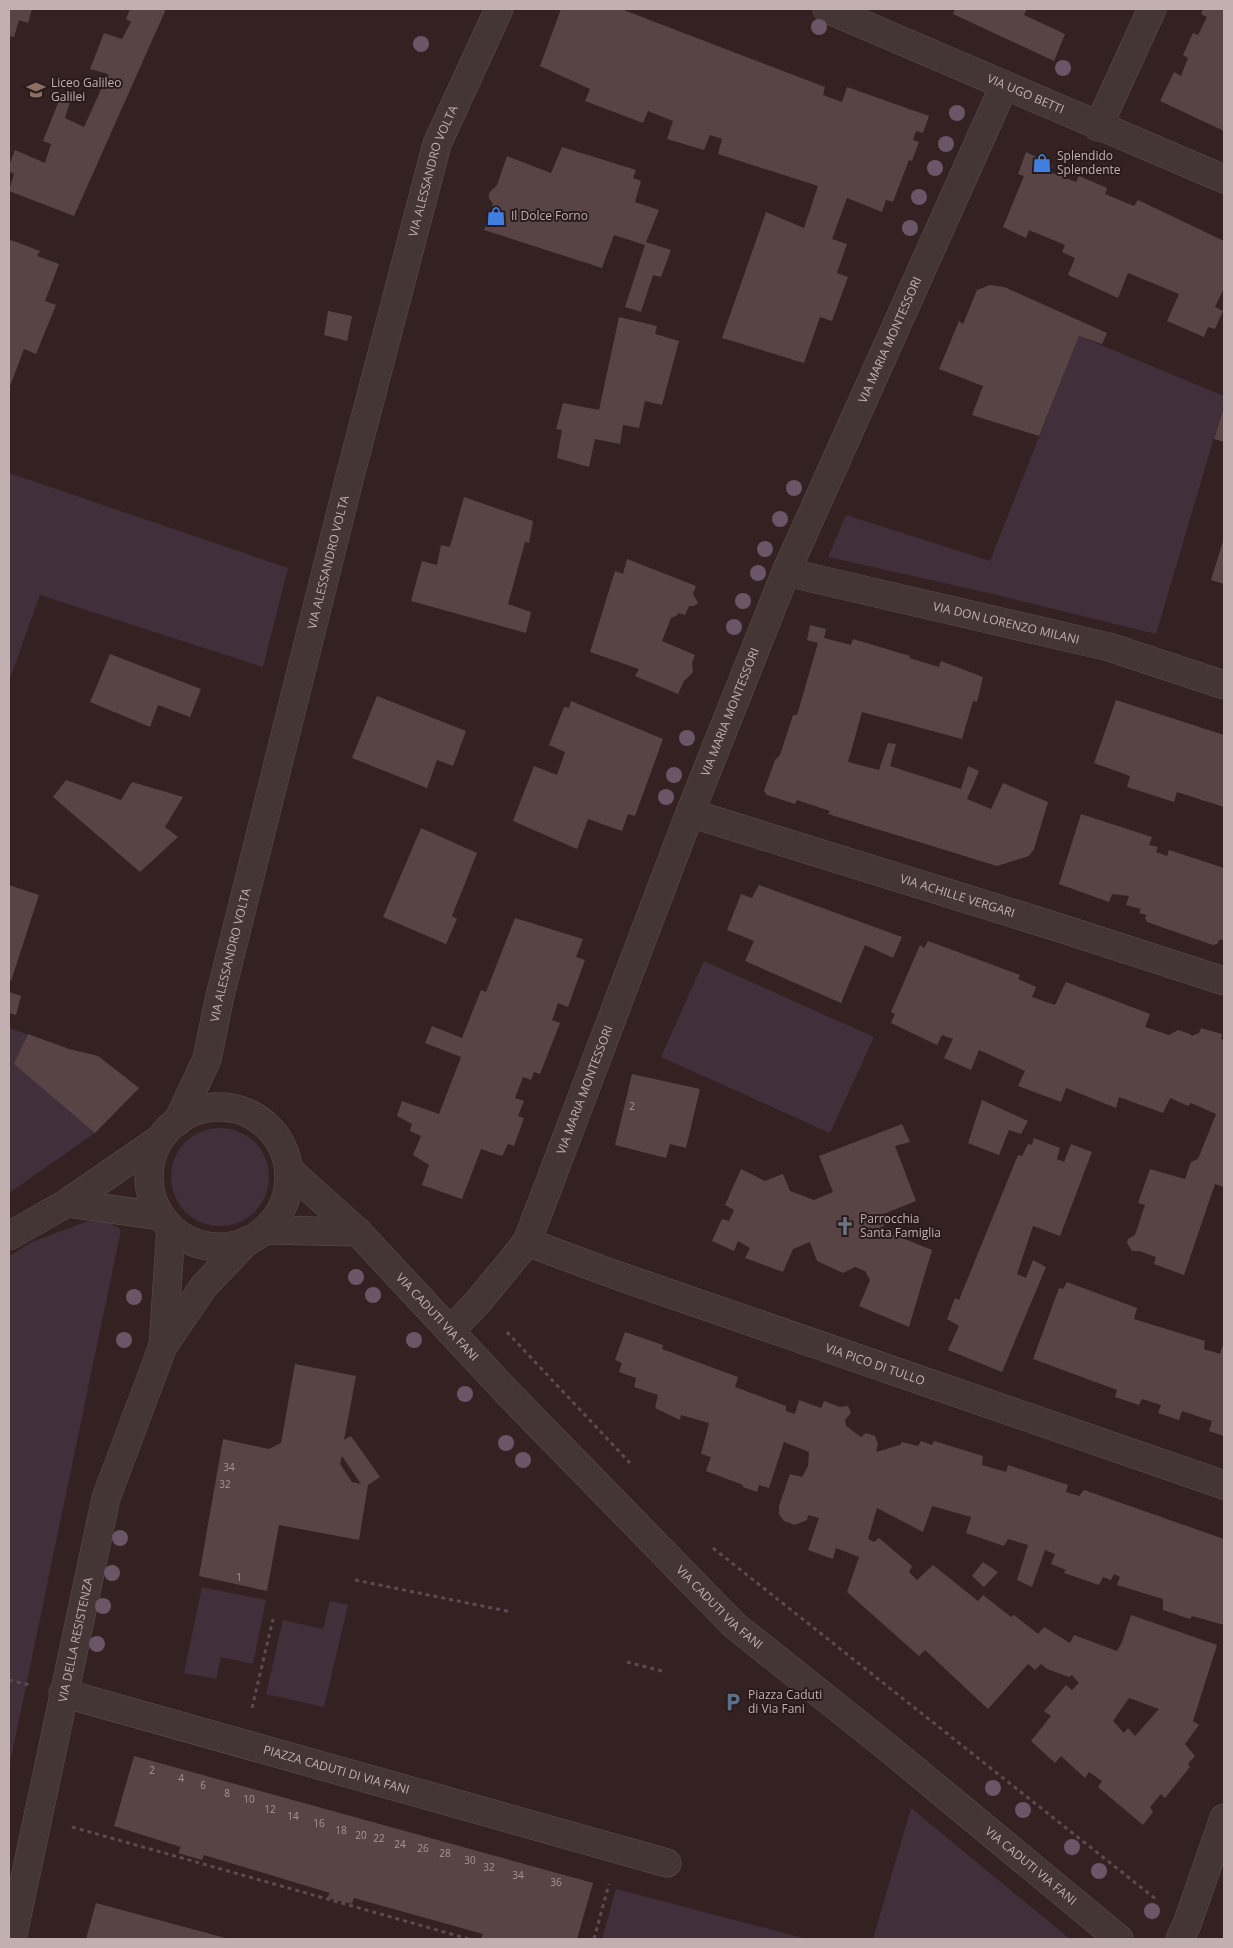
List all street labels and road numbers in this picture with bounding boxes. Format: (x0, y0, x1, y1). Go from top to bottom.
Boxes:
street label: VIA UGO BETTI (985, 70, 1067, 118)
street label: VIA ALESSANDRO VOLTA (404, 102, 462, 238)
street label: VIA MARIA MONTESSORI (854, 274, 925, 406)
street label: VIA ALESSANDRO VOLTA (303, 493, 353, 631)
street label: VIA DON LORENZO MILANI (931, 597, 1081, 648)
street label: VIA MARIA MONTESSORI (697, 645, 763, 779)
street label: VIA ACHILLE VERGARI (898, 870, 1017, 921)
street label: VIA ALESSANDRO VOLTA (206, 886, 255, 1023)
street label: VIA MARIA MONTESSORI (552, 1023, 617, 1157)
street label: VIA CADUTI VIA FANI (392, 1269, 483, 1364)
street label: VIA PICO DI TULLO (823, 1339, 927, 1389)
street label: VIA CADUTI VIA FANI (673, 1562, 767, 1653)
street label: VIA DELLA RESISTENZA (54, 1575, 97, 1704)
street label: PIAZZA CADUTI DI VIA FANI (262, 1741, 411, 1798)
street label: VIA CADUTI VIA FANI (982, 1823, 1081, 1909)

